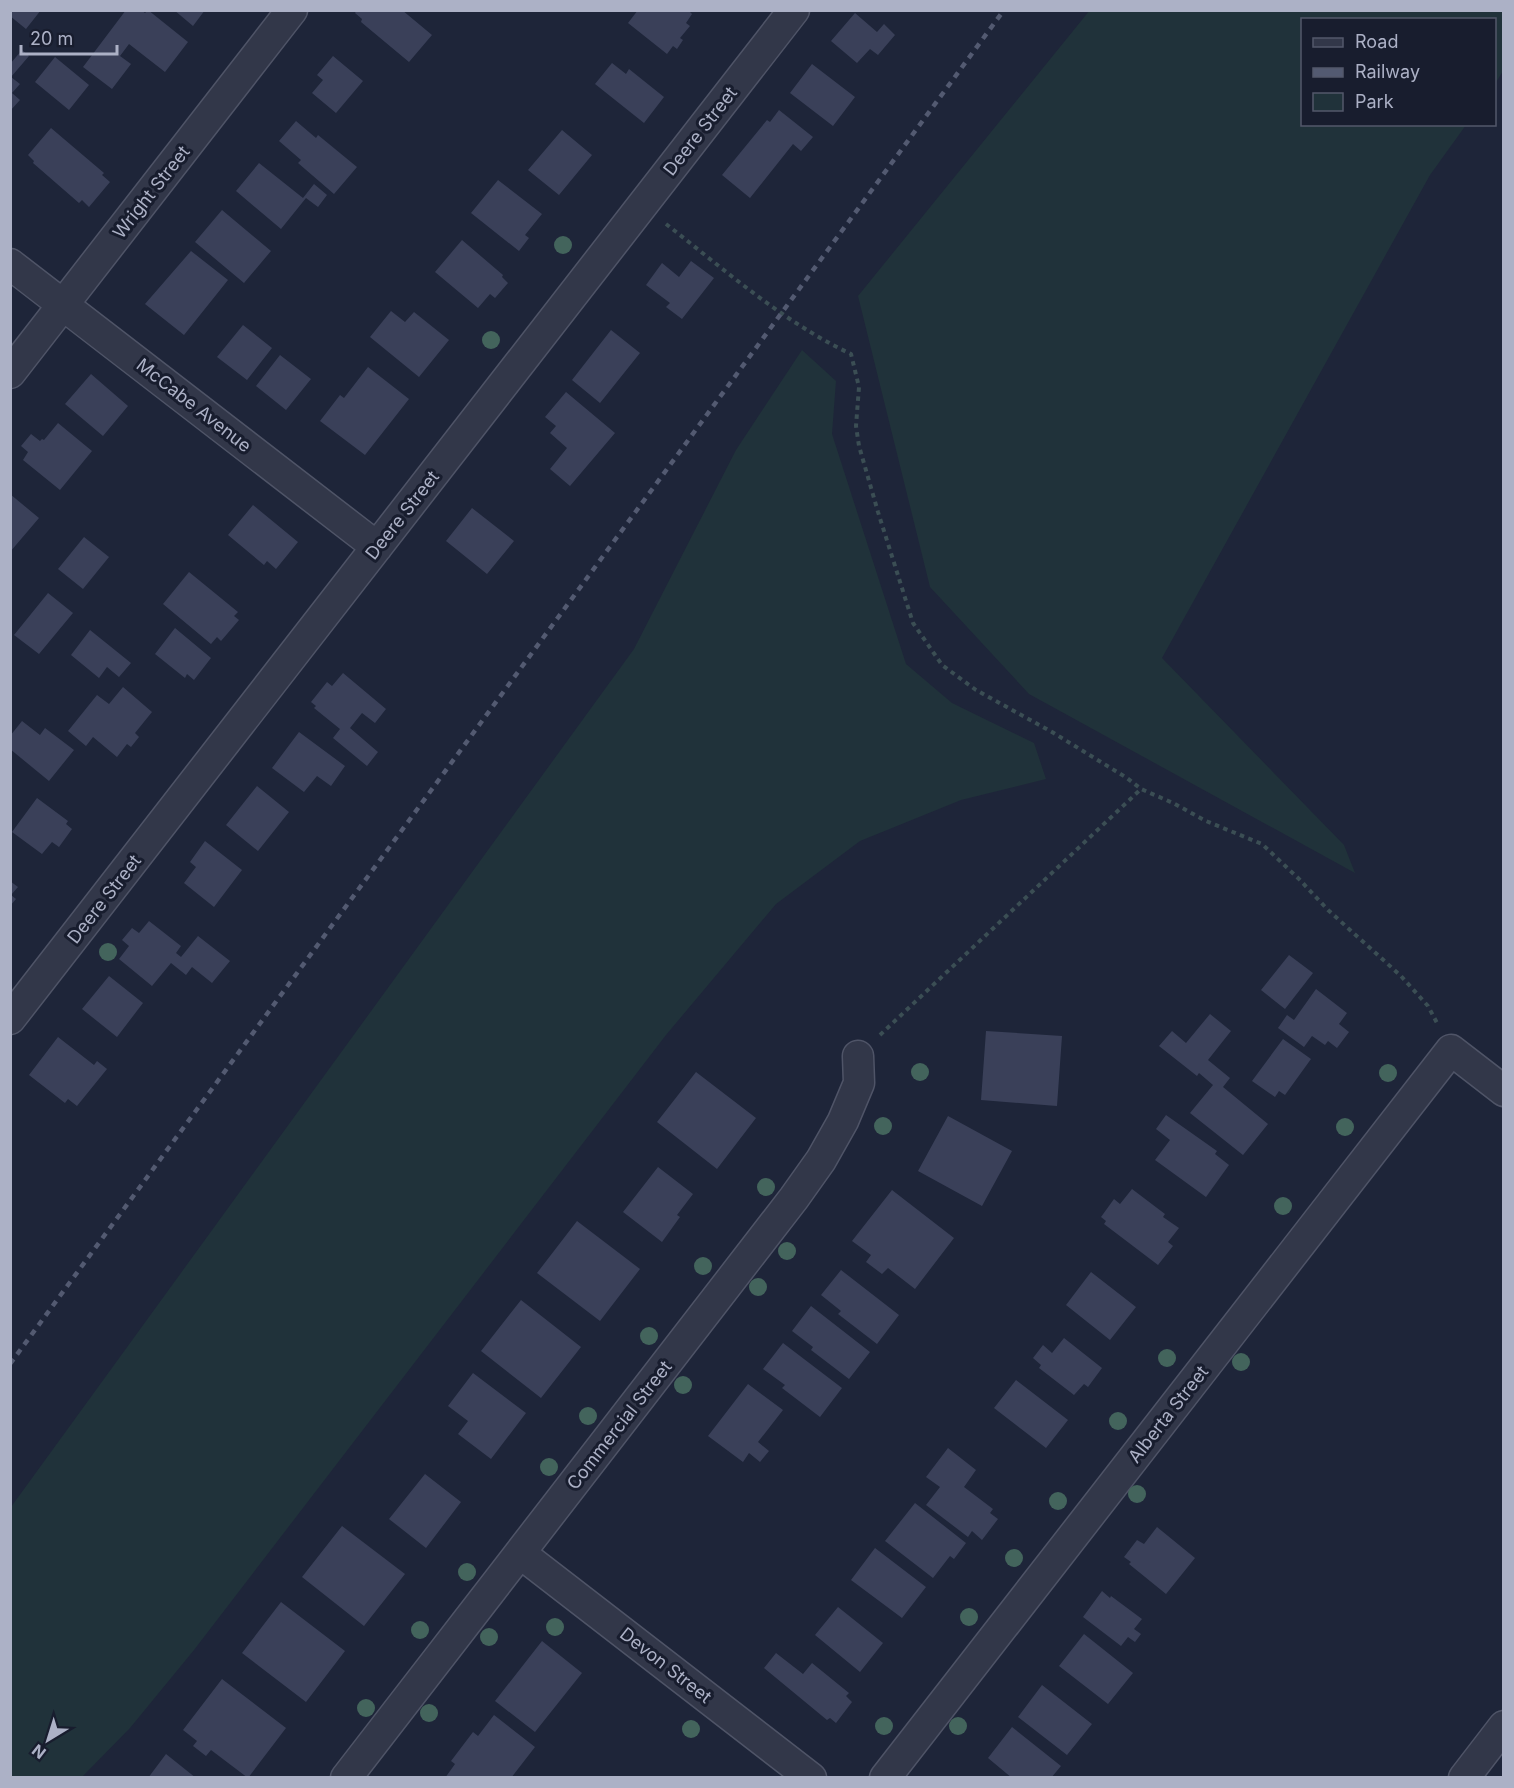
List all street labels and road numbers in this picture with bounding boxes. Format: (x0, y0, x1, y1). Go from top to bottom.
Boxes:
street label: Deere Street (659, 82, 741, 180)
street label: Wright Street (108, 141, 194, 243)
street label: McCabe Avenue (133, 354, 255, 456)
street label: Deere Street (361, 466, 443, 564)
street label: Deere Street (63, 850, 145, 948)
street label: Commercial Street (562, 1356, 676, 1493)
street label: Alberta Street (1124, 1361, 1212, 1467)
street label: Devon Street (616, 1623, 716, 1707)

